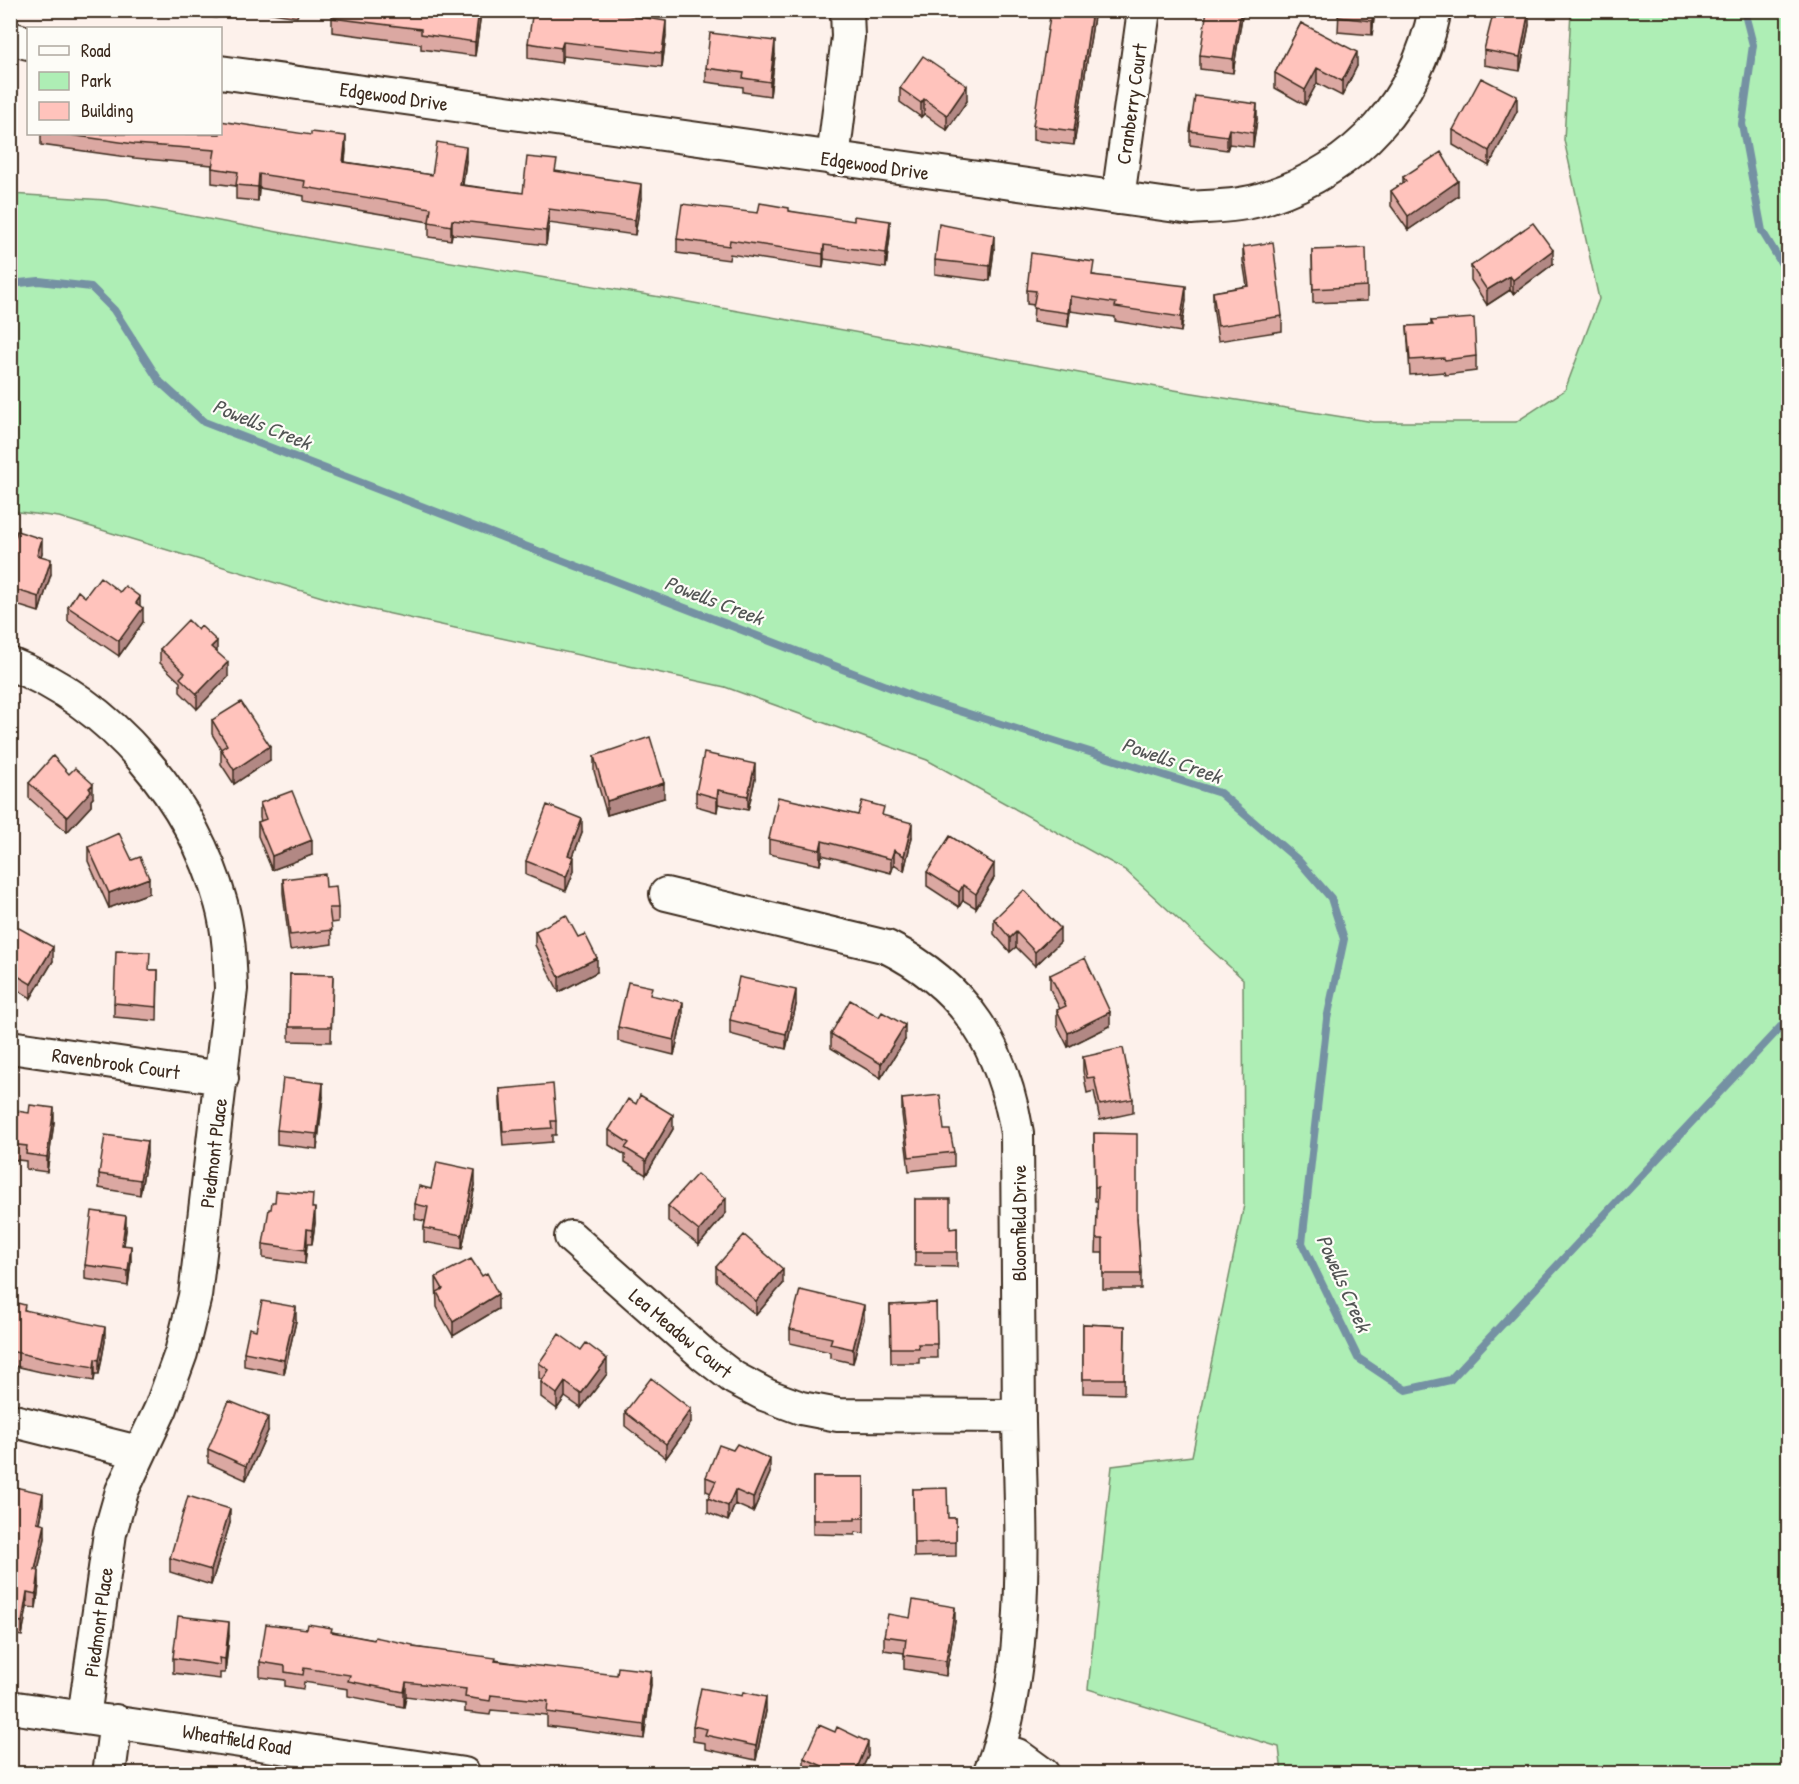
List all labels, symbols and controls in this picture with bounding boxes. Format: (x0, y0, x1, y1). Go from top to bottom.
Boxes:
legend (27, 27, 222, 135)
text: Road (81, 38, 111, 63)
street label: Cranberry Court (1109, 41, 1153, 166)
text: Park (81, 68, 112, 93)
street label: Edgewood Drive (338, 75, 450, 117)
text: Building (81, 98, 133, 123)
street label: Edgewood Drive (819, 144, 931, 186)
water label: Powells Creek (209, 391, 318, 458)
water label: Powells Creek (660, 568, 770, 633)
water label: Powells Creek (1118, 729, 1228, 791)
street label: Ravenbrook Court (51, 1041, 183, 1085)
street label: Piedmont Place (193, 1096, 233, 1210)
street label: Bloomfield Drive (1005, 1165, 1032, 1281)
water label: Powells Creek (1310, 1230, 1379, 1338)
street label: Lea Meadow Court (624, 1282, 739, 1385)
street label: Piedmont Place (77, 1565, 119, 1679)
street label: Wheatfield Road (181, 1717, 294, 1761)

